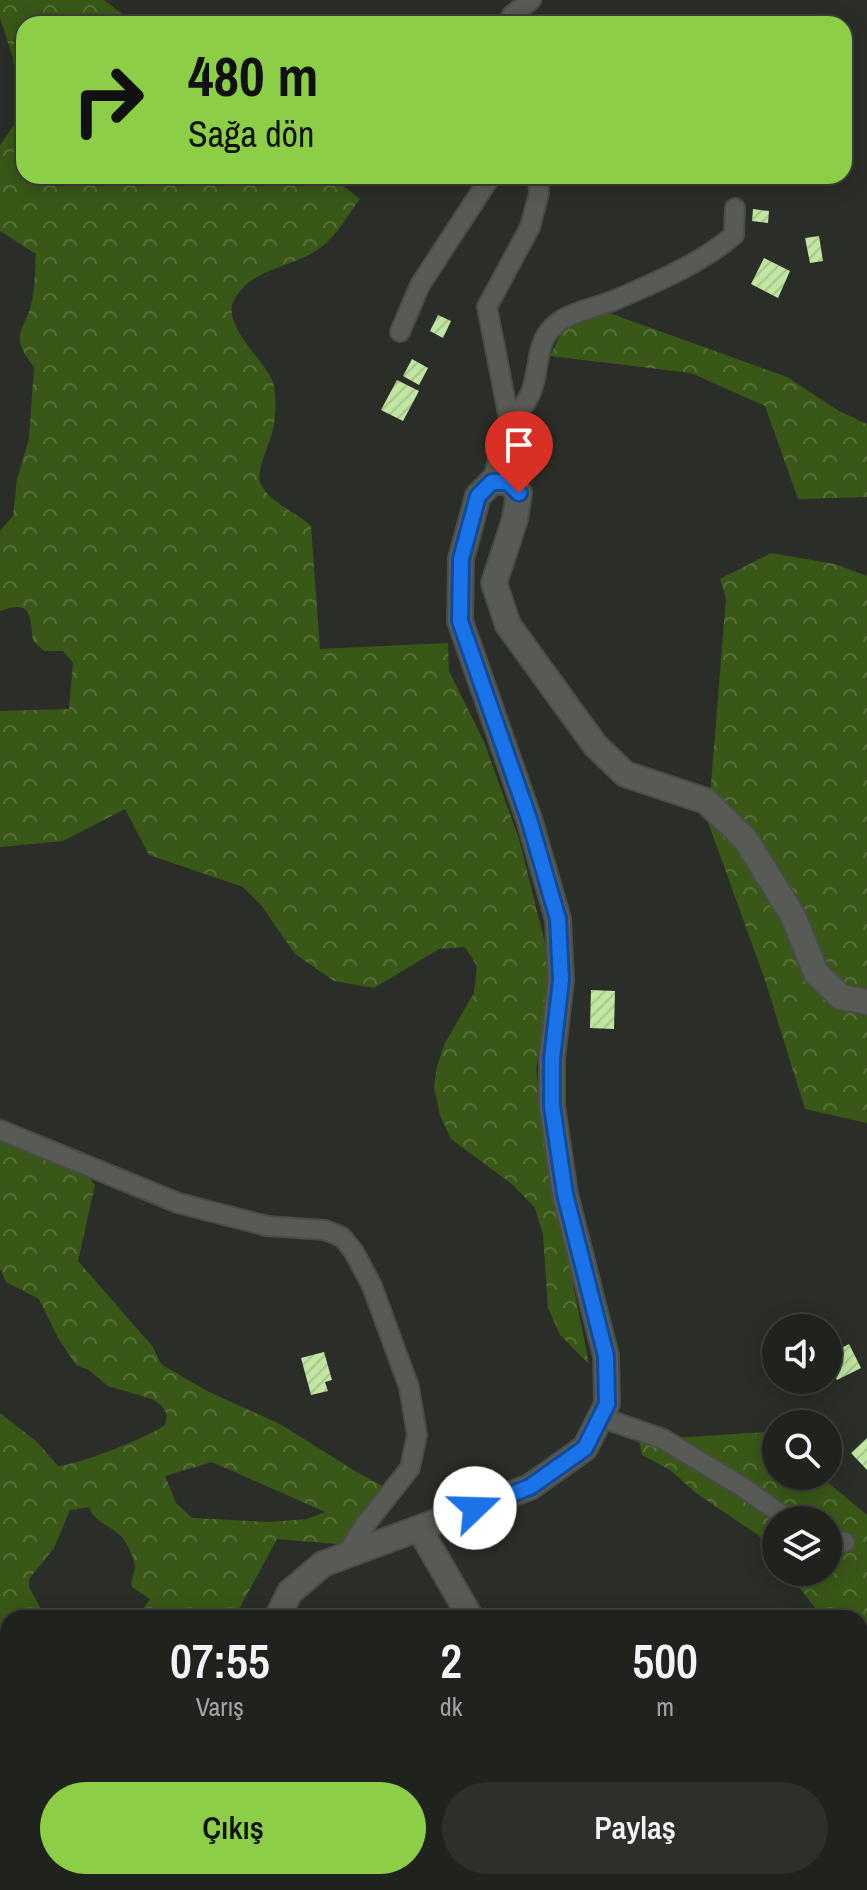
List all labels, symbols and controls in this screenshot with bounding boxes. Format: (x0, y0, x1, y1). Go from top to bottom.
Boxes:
text: 480 m (188, 38, 318, 113)
icon: right (56, 48, 160, 152)
text: Sağa dön (188, 110, 314, 158)
pin (485, 411, 553, 493)
icon: arrive (497, 423, 541, 467)
map controls (762, 1314, 842, 1586)
button: sound (762, 1314, 842, 1394)
button: search (762, 1410, 842, 1490)
position arrow (433, 1466, 517, 1550)
button: layers (762, 1506, 842, 1586)
text: 07:55 (170, 1628, 270, 1693)
text: 2 (440, 1628, 462, 1693)
text: 500 (632, 1628, 698, 1693)
text: Varış (196, 1689, 244, 1724)
text: dk (440, 1689, 462, 1724)
text: m (656, 1689, 674, 1724)
button: Çıkış (40, 1782, 426, 1874)
button: Paylaş (442, 1782, 828, 1874)

